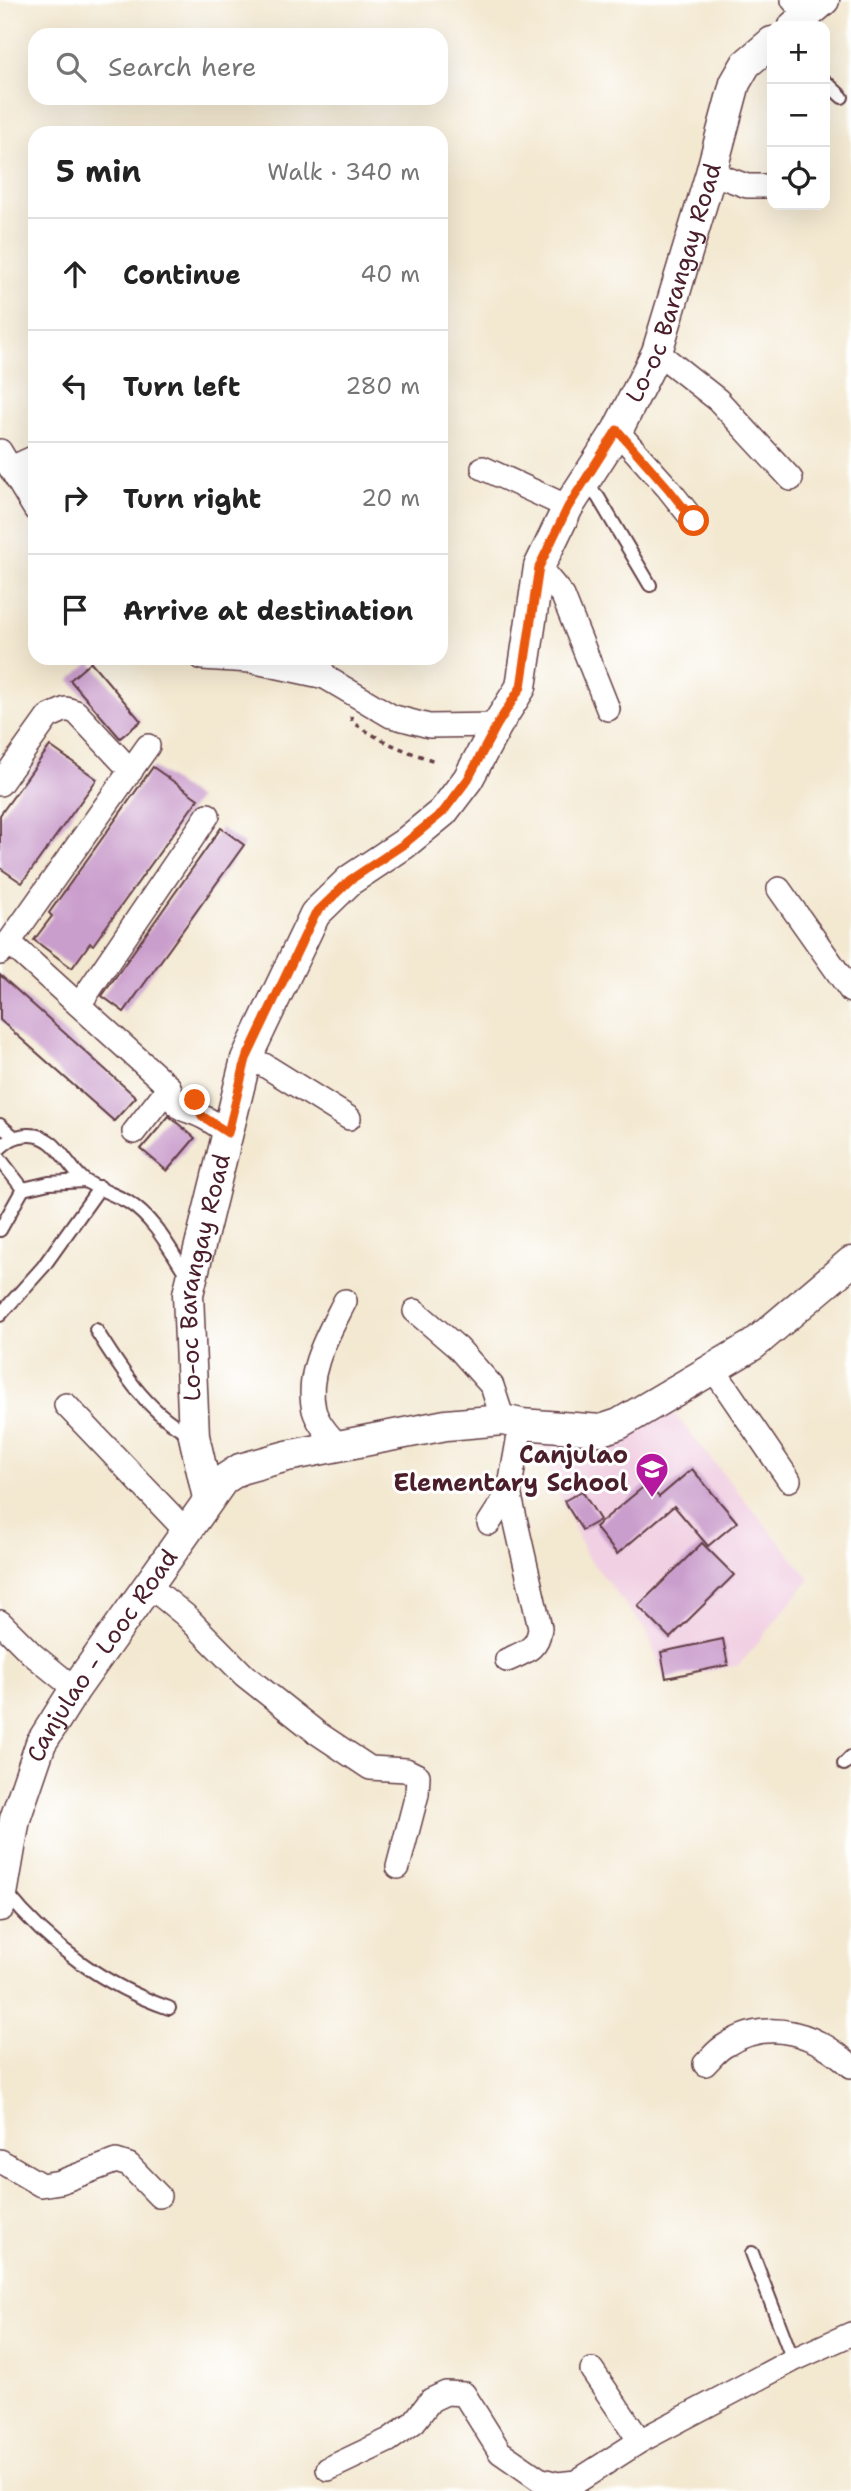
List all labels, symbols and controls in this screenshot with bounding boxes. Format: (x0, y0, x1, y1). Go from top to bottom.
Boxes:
map controls (767, 21, 830, 210)
button: + (767, 21, 830, 84)
search box (28, 28, 448, 105)
icon: search (52, 48, 90, 86)
text: Search here (108, 49, 257, 84)
button: − (767, 84, 830, 147)
button: locate (767, 147, 830, 210)
text: 5 min (56, 151, 141, 192)
text: Walk · 340 m (267, 157, 420, 187)
street label: Lo-oc Barangay Road (618, 160, 729, 408)
icon: ahead (56, 255, 94, 293)
text: Continue (123, 257, 241, 292)
text: 40 m (360, 259, 420, 289)
icon: left (56, 367, 94, 405)
text: Turn left (123, 369, 240, 404)
text: 280 m (345, 371, 420, 401)
icon: right (56, 479, 94, 517)
text: Turn right (123, 481, 261, 516)
text: 20 m (361, 483, 420, 513)
route start (678, 505, 709, 536)
icon: arrive (56, 591, 94, 629)
text: Arrive at destination (123, 593, 413, 628)
route end (179, 1084, 210, 1115)
street label: Lo-oc Barangay Road (172, 1150, 238, 1402)
place label: Canjulao Elementary School (393, 1439, 628, 1499)
school or university icon: Canjulao Elementary School (633, 1450, 671, 1499)
street label: Canjulao - Looc Road (20, 1543, 185, 1766)

